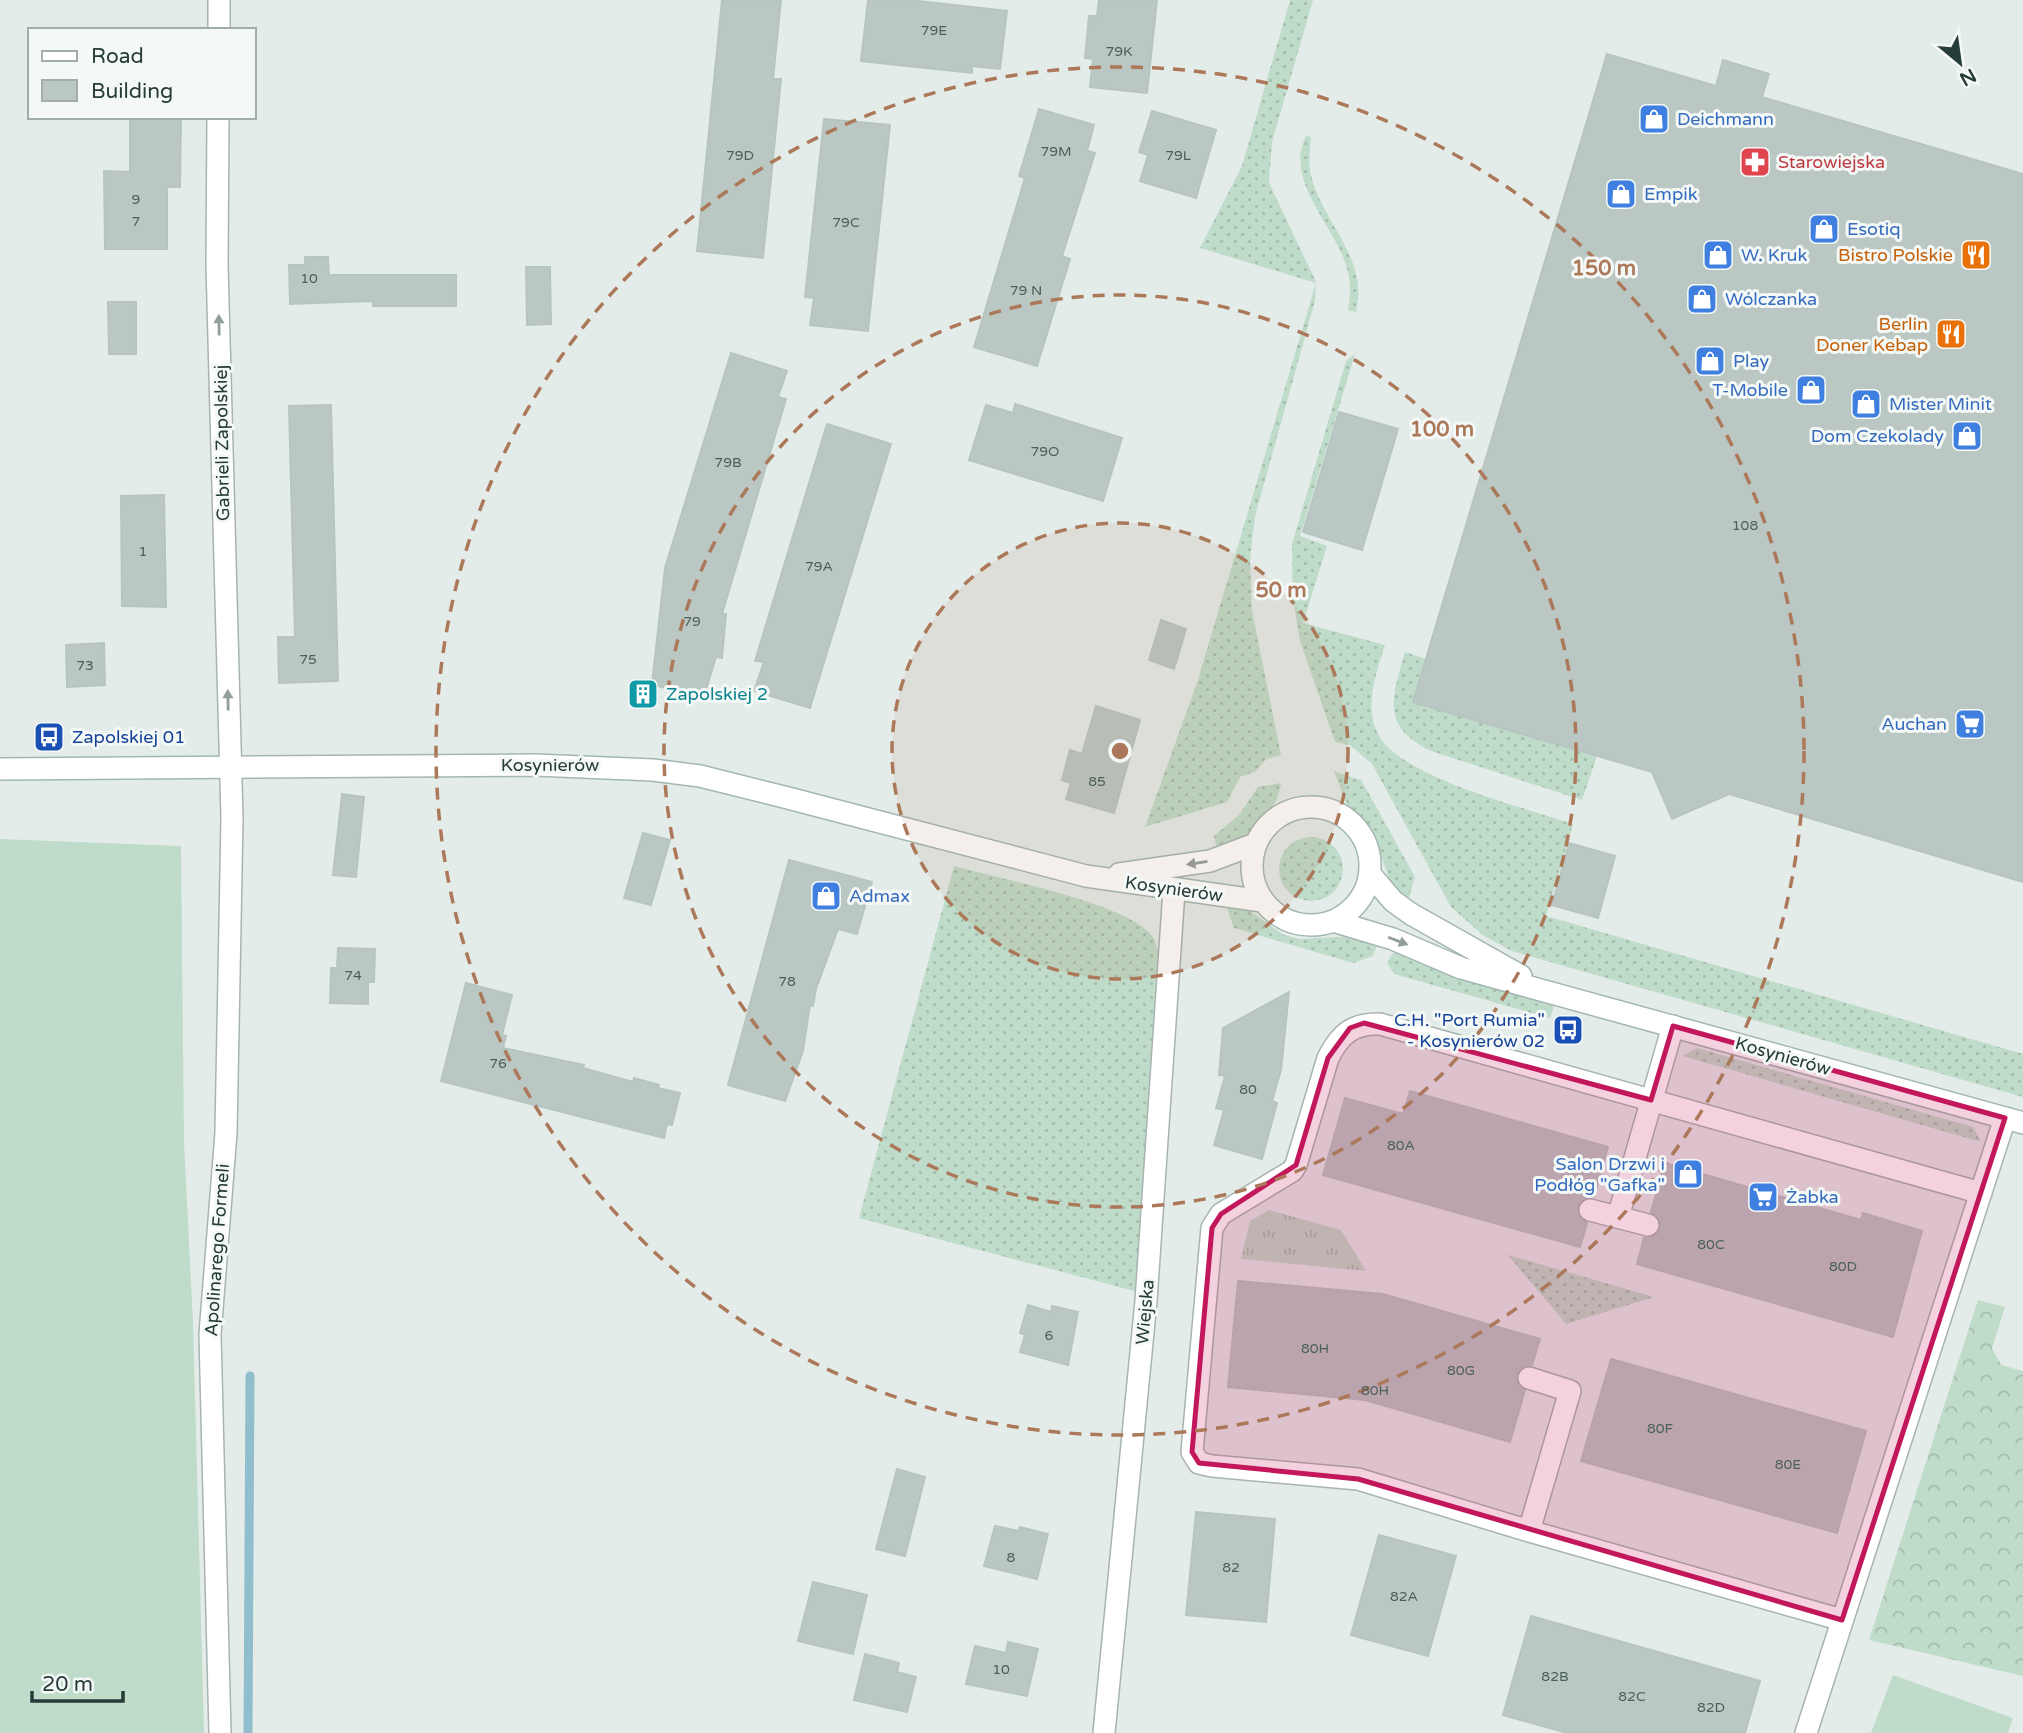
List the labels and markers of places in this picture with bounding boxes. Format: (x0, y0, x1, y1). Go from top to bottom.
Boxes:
shop icon: Deichmann (1637, 102, 1671, 136)
place label: Deichmann (1677, 108, 1774, 130)
pharmacy icon: Starowiejska (1738, 145, 1772, 179)
place label: Starowiejska (1778, 151, 1885, 173)
shop icon: Empik (1604, 177, 1638, 211)
place label: Empik (1644, 183, 1698, 205)
shop icon: Esotiq (1807, 212, 1841, 246)
place label: Esotiq (1847, 218, 1901, 240)
shop icon: W. Kruk (1701, 238, 1735, 272)
restaurant icon: Bistro Polskie (1959, 238, 1993, 272)
place label: W. Kruk (1741, 244, 1808, 266)
place label: Bistro Polskie (1838, 244, 1953, 266)
shop icon: Wólczanka (1685, 282, 1719, 316)
place label: Wólczanka (1725, 288, 1817, 310)
place label: Berlin Doner Kebap (1816, 313, 1928, 356)
restaurant icon: Berlin Doner Kebap (1934, 317, 1968, 351)
shop icon: Play (1693, 344, 1727, 378)
place label: Play (1733, 350, 1769, 372)
shop icon: T-Mobile (1794, 373, 1828, 407)
place label: T-Mobile (1712, 379, 1788, 401)
shop icon: Mister Minit (1849, 387, 1883, 421)
place label: Mister Minit (1889, 393, 1992, 415)
shop icon: Dom Czekolady (1950, 419, 1984, 453)
place label: Dom Czekolady (1811, 425, 1944, 447)
building icon: Zapolskiej 2 (626, 677, 660, 711)
place label: Zapolskiej 2 (666, 683, 768, 705)
supermarket icon: Auchan (1953, 707, 1987, 741)
place label: Auchan (1881, 713, 1947, 735)
bus stop icon: Zapolskiej 01 (32, 720, 66, 754)
place label: Zapolskiej 01 (72, 726, 185, 748)
centre of rings (1108, 739, 1132, 763)
shop icon: Admax (809, 879, 843, 913)
place label: Admax (849, 885, 910, 907)
place label: C.H. "Port Rumia" - Kosynierów 02 (1394, 1009, 1545, 1052)
bus stop icon: C.H. "Port Rumia" - Kosynierów 02 (1551, 1013, 1585, 1047)
place label: Salon Drzwi i Podłóg "Gafka" (1534, 1153, 1665, 1196)
shop icon: Salon Drzwi i Podłóg "Gafka" (1671, 1157, 1705, 1191)
supermarket icon: Żabka (1746, 1180, 1780, 1214)
place label: Żabka (1786, 1186, 1839, 1208)

